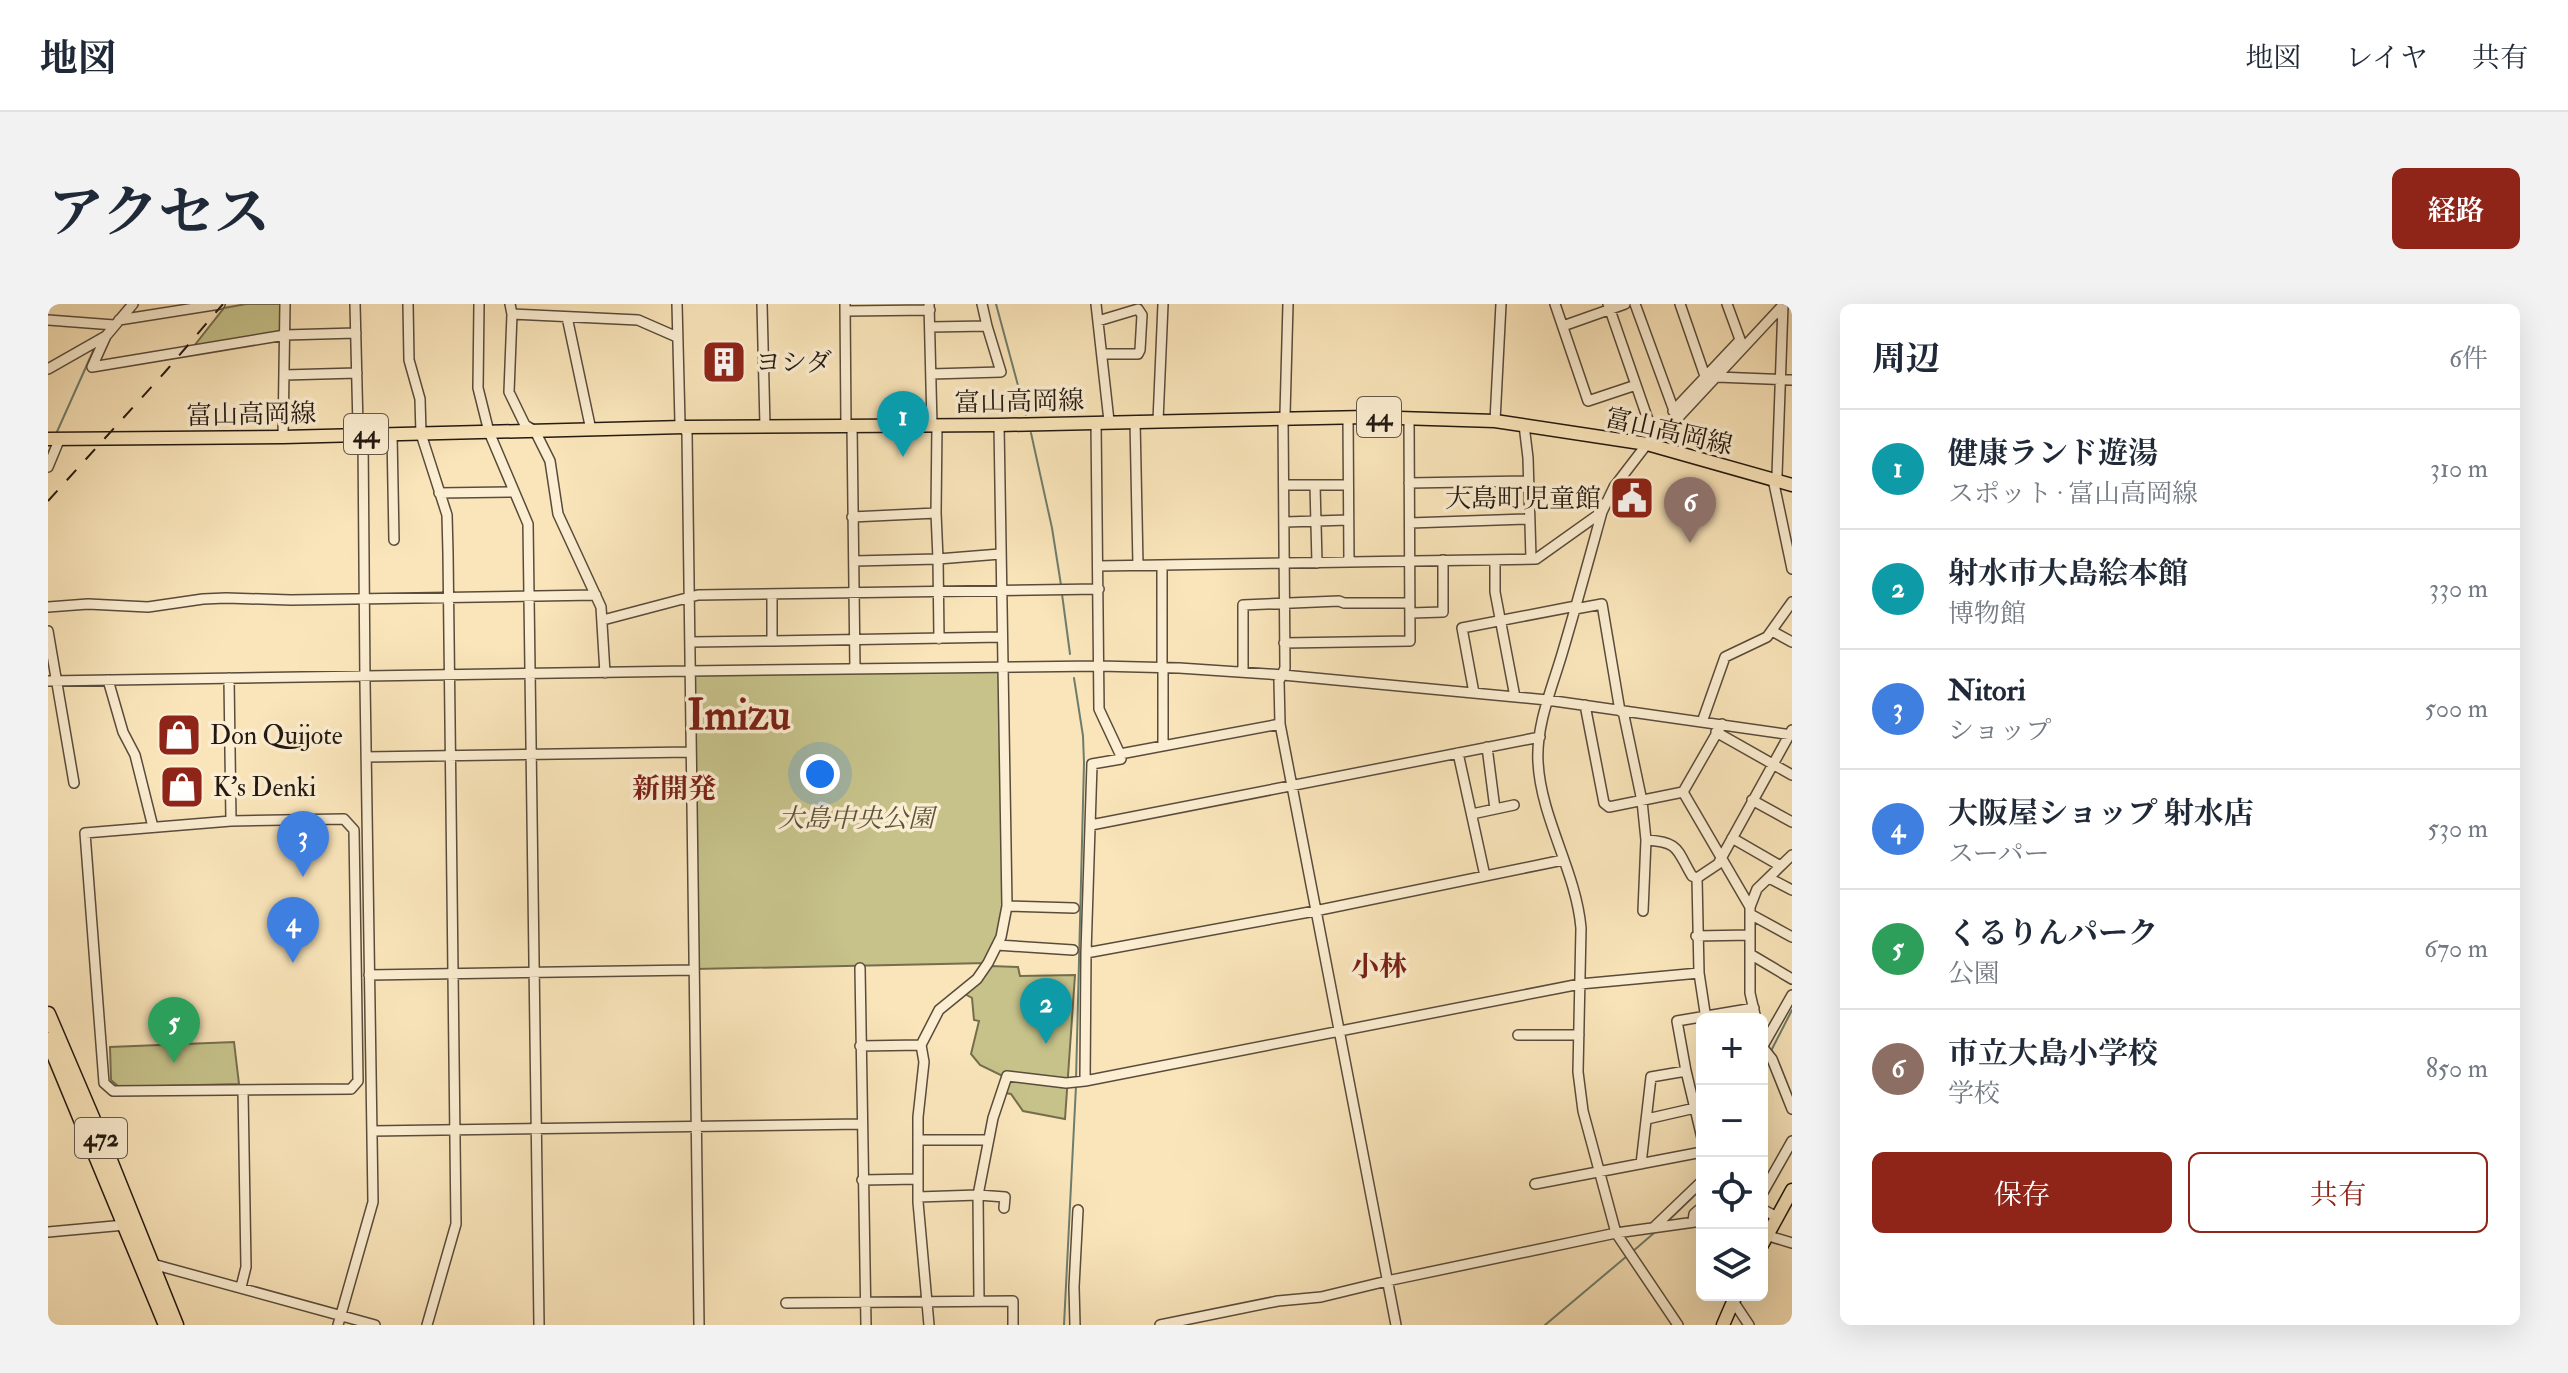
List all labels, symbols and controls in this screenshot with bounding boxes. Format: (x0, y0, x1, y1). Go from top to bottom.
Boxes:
text: 地図 (40, 35, 116, 83)
text: 地図 (2245, 41, 2301, 76)
text: レイヤ (2345, 41, 2428, 76)
text: 共有 (2472, 41, 2528, 76)
button: 経路 (2392, 168, 2520, 249)
text: アクセス (48, 178, 270, 249)
building icon: ヨシダ (700, 338, 748, 386)
text: 周辺 (1872, 338, 1940, 381)
text: 6件 (2449, 343, 2488, 375)
place label: ヨシダ (755, 347, 832, 379)
street label: 富山高岡線 (954, 385, 1084, 419)
pin: 1 (877, 391, 929, 457)
road number: 44 (1357, 397, 1401, 437)
street label: 富山高岡線 (186, 398, 316, 432)
street label: 富山高岡線 (1602, 402, 1736, 462)
road number: 44 (344, 414, 388, 454)
text: 健康ランド遊湯 (1948, 435, 2158, 472)
text: 1 (1893, 453, 1903, 485)
text: 310 m (2430, 453, 2488, 485)
public building icon: 大島町児童館 (1608, 474, 1656, 522)
pin: 6 (1664, 477, 1716, 543)
text: スポット · 富山高岡線 (1948, 478, 2198, 510)
place label: 大島町児童館 (1445, 483, 1601, 515)
text: 射水市大島絵本館 (1948, 555, 2188, 592)
text: 2 (1891, 573, 1905, 605)
text: 330 m (2429, 573, 2488, 605)
text: 博物館 (1948, 598, 2026, 630)
text: Nitori (1948, 672, 2026, 709)
district label: Imizu (688, 690, 791, 742)
text: 3 (1893, 693, 1903, 725)
text: 500 m (2424, 693, 2488, 725)
shop icon: Don Quijote (155, 711, 203, 759)
text: ショップ (1948, 715, 2051, 747)
place label: Don Quijote (210, 720, 343, 752)
your location (800, 754, 840, 794)
shop icon: K's Denki (158, 763, 206, 811)
place label: K's Denki (213, 772, 316, 804)
district label: 新開発 (632, 772, 716, 807)
text: 大阪屋ショップ 射水店 (1948, 795, 2254, 832)
park label: 大島中央公園 (778, 803, 938, 835)
pin: 3 (277, 811, 329, 877)
text: 4 (1891, 813, 1905, 845)
text: 530 m (2428, 813, 2488, 845)
text: スーパー (1948, 838, 2049, 870)
pin: 4 (267, 897, 319, 963)
text: くるりんパーク (1948, 915, 2158, 952)
text: 5 (1892, 933, 1904, 965)
text: 670 m (2424, 933, 2488, 965)
district label: 小林 (1351, 950, 1407, 985)
text: 公園 (1948, 958, 2000, 990)
pin: 2 (1020, 978, 1072, 1044)
pin: 5 (148, 997, 200, 1063)
map controls (1696, 1013, 1768, 1301)
button: + (1696, 1013, 1768, 1085)
text: 市立大島小学校 (1948, 1035, 2158, 1072)
text: 6 (1891, 1053, 1905, 1085)
text: 850 m (2426, 1053, 2488, 1085)
text: 学校 (1948, 1078, 2000, 1110)
button: − (1696, 1085, 1768, 1157)
road number: 472 (75, 1118, 127, 1158)
button: 保存 (1872, 1152, 2172, 1233)
button: 共有 (2188, 1152, 2488, 1233)
button: locate (1696, 1157, 1768, 1229)
button: layers (1696, 1229, 1768, 1301)

